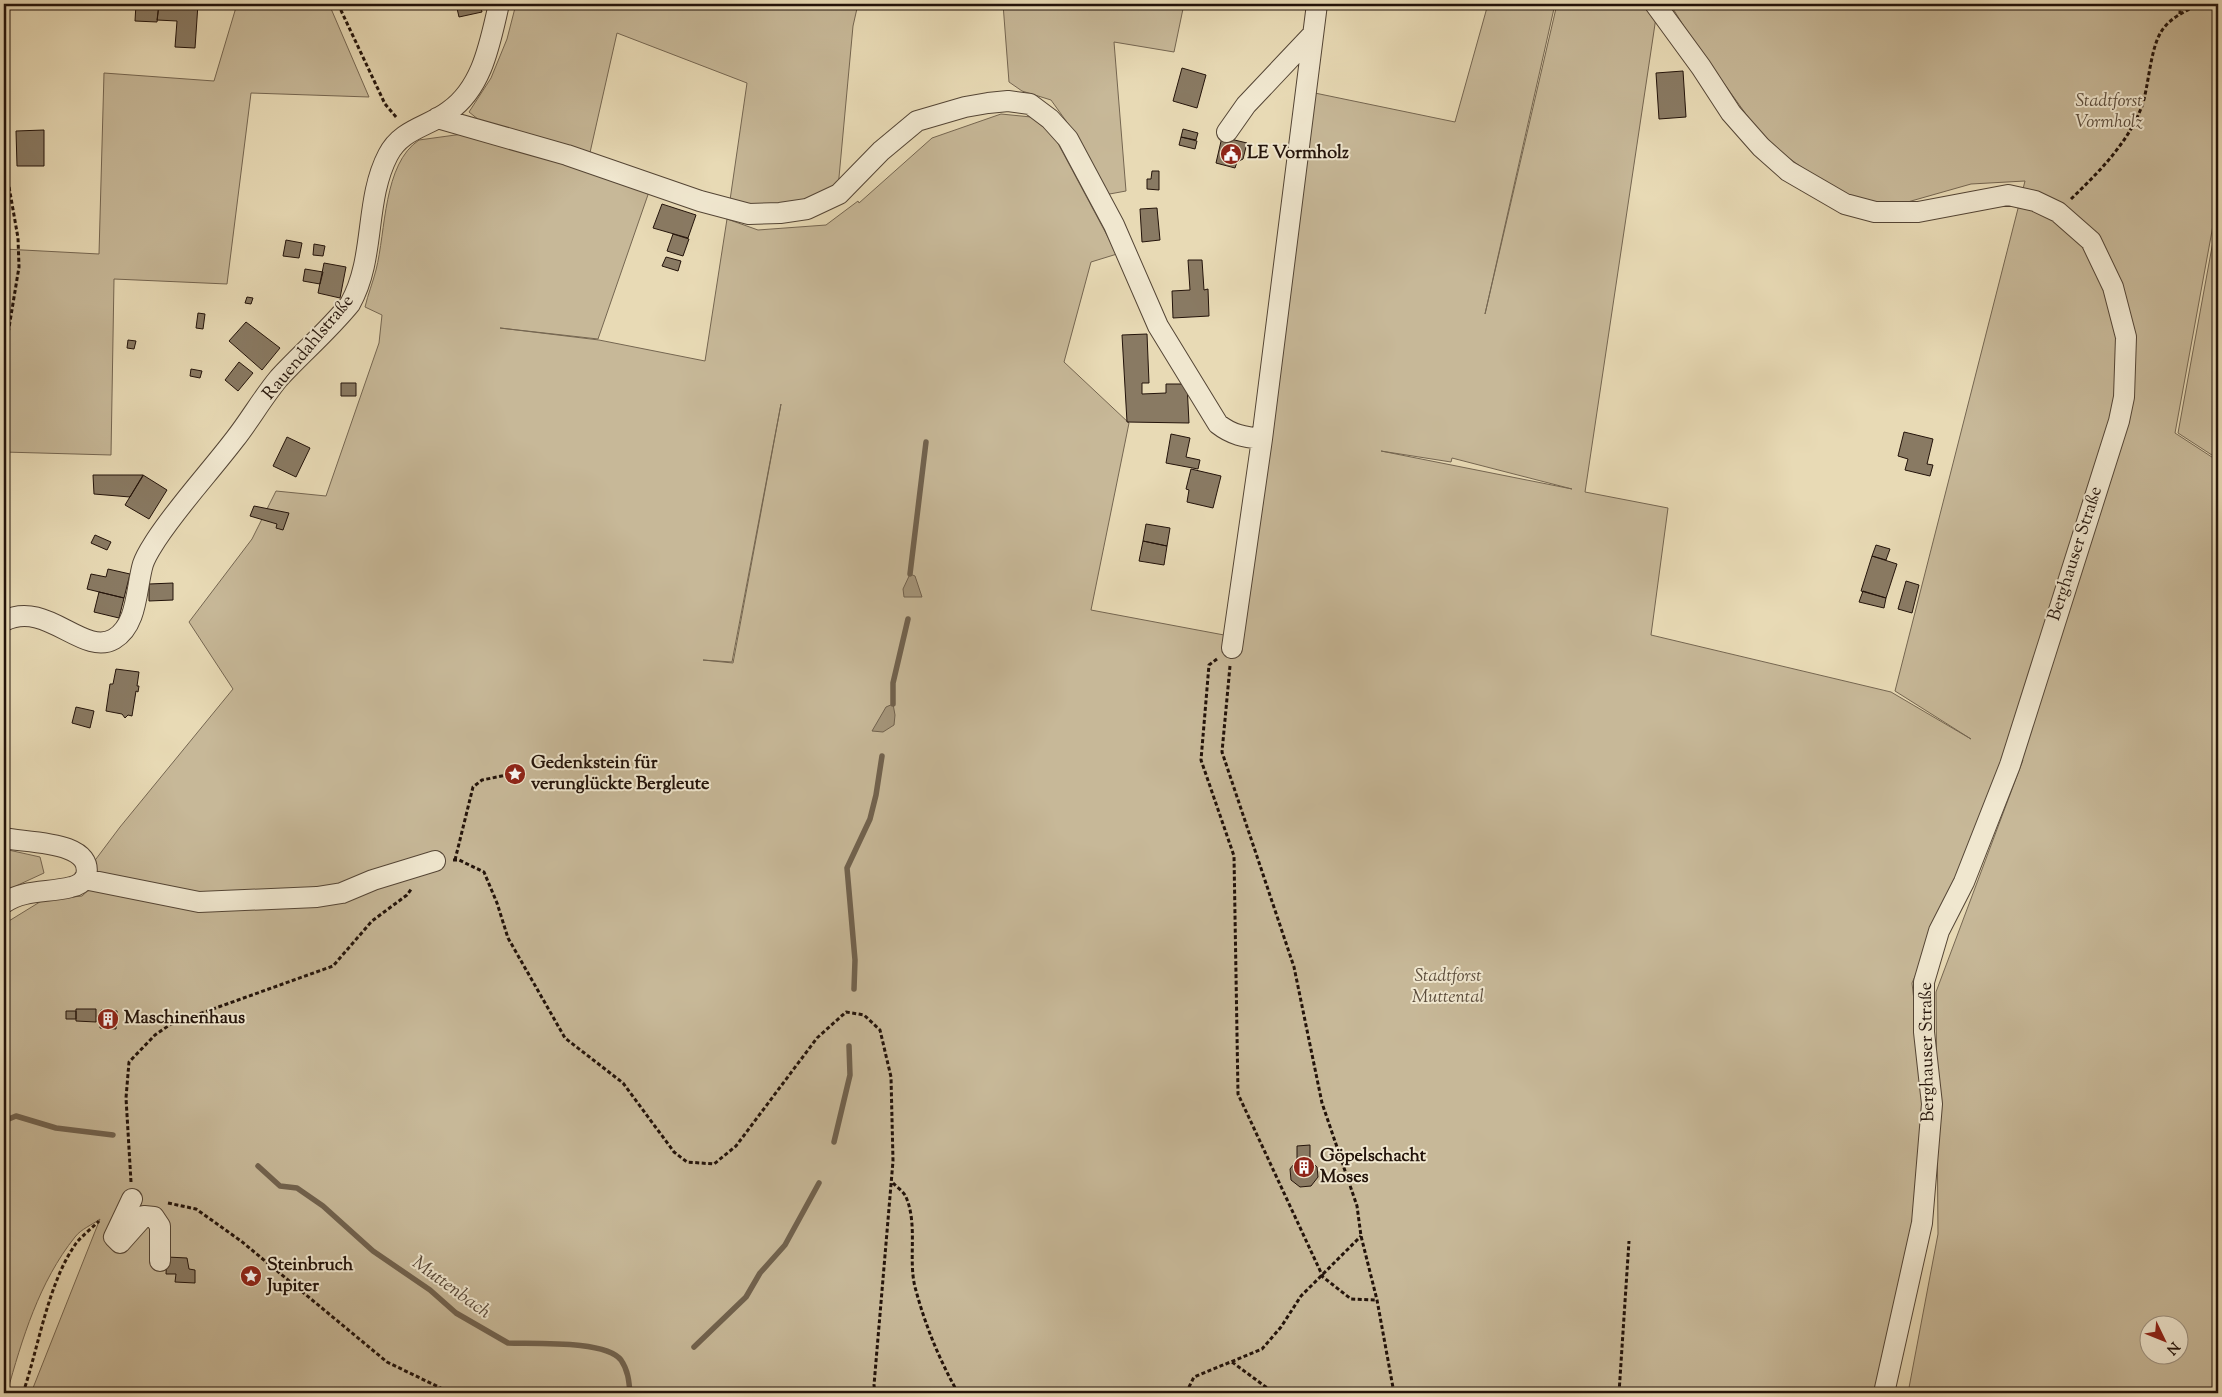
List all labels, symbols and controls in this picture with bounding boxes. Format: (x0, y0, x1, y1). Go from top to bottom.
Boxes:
park label: Stadtforst Vormholz (2075, 89, 2144, 136)
place label: LE Vormholz (1247, 141, 1349, 167)
public building icon: LE Vormholz (1219, 142, 1243, 166)
street label: Rauendahlstraße (257, 290, 361, 406)
street label: Berghauser Straße (2042, 483, 2110, 625)
place label: Gedenkstein für verunglückte Bergleute (531, 751, 710, 798)
place icon: Gedenkstein für verunglückte Bergleute (503, 762, 527, 786)
park label: Stadtforst Muttental (1412, 964, 1484, 1011)
street label: Berghauser Straße (1914, 982, 1942, 1122)
place label: Maschinenhaus (124, 1006, 245, 1032)
building icon: Maschinenhaus (96, 1007, 120, 1031)
place label: Göpelschacht Moses (1320, 1144, 1427, 1191)
building icon: Göpelschacht Moses (1292, 1155, 1316, 1179)
water label: Muttenbach (406, 1250, 497, 1326)
place label: Steinbruch Jupiter (265, 1253, 354, 1300)
place icon: Steinbruch Jupiter (239, 1264, 263, 1288)
north arrow (2140, 1314, 2190, 1364)
text: N (2161, 1337, 2183, 1358)

